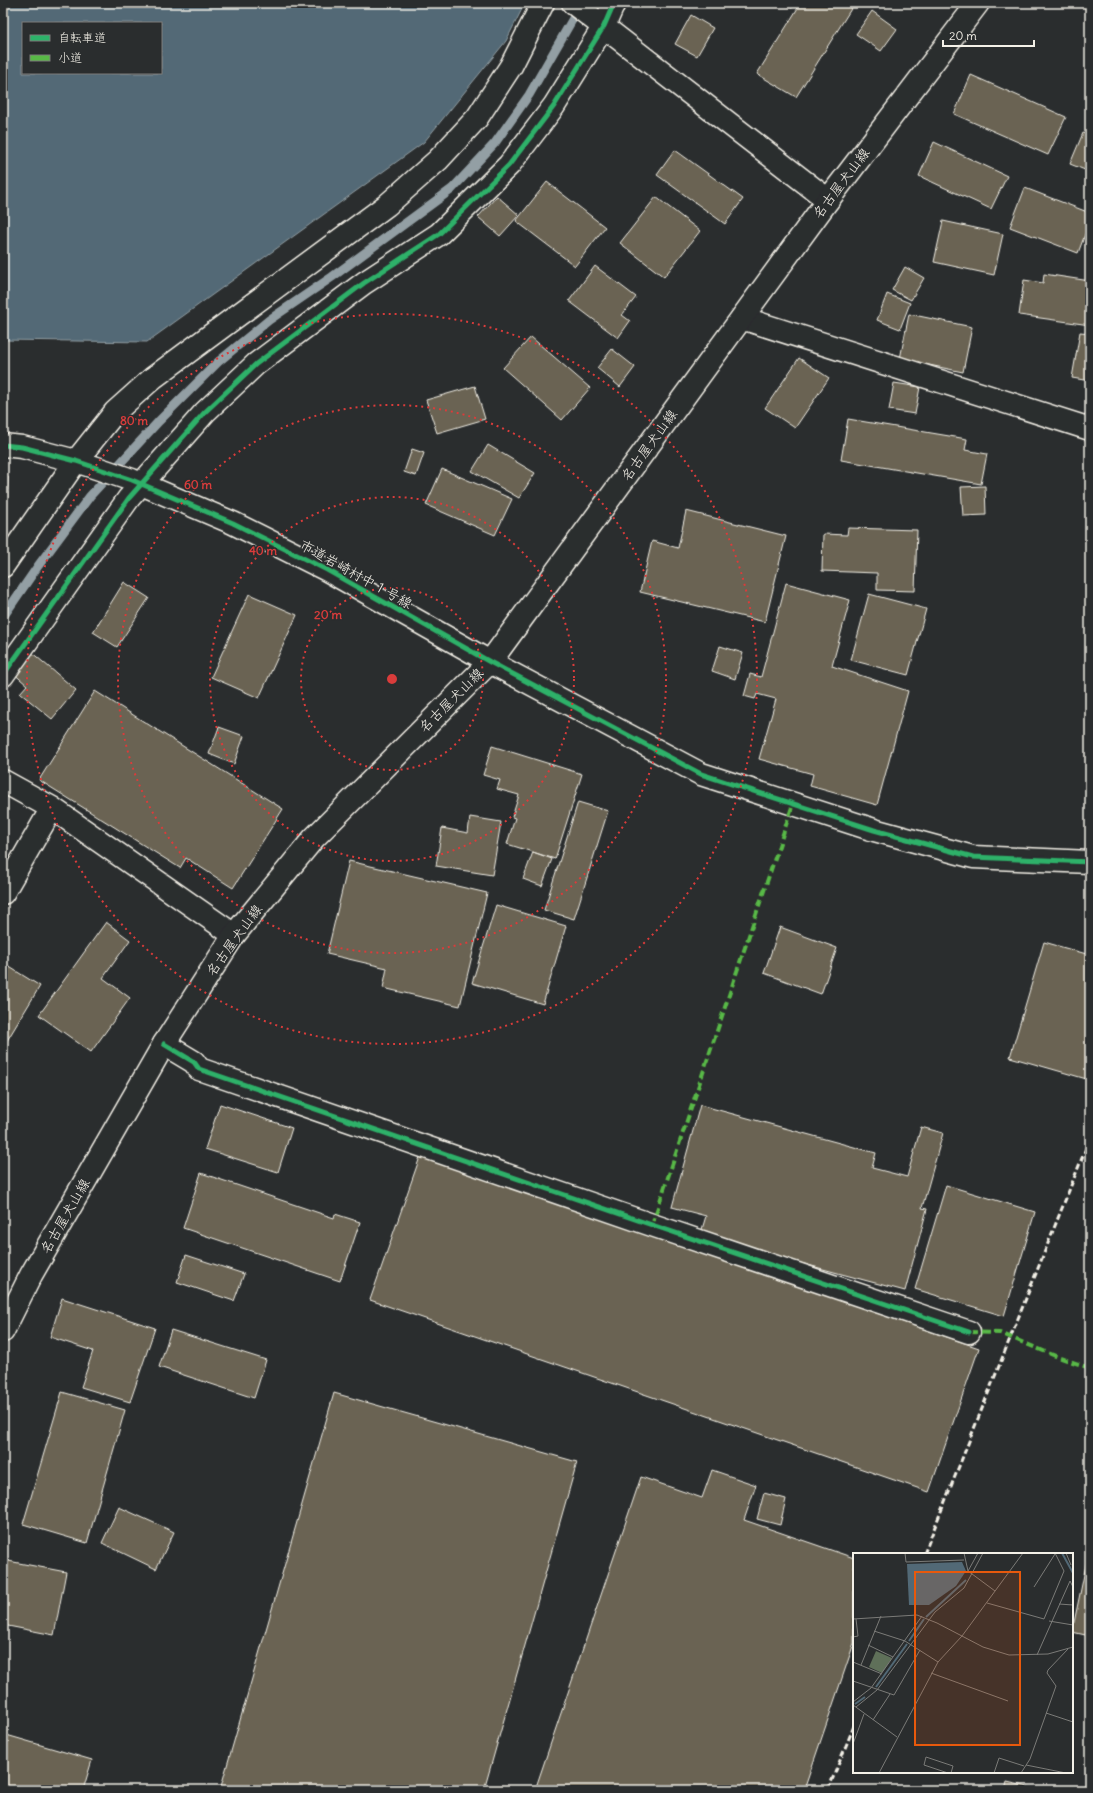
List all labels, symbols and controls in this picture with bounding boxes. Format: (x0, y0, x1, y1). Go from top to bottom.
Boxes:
legend (22, 22, 162, 74)
scale bar (943, 22, 1034, 48)
text: 20 m (949, 28, 977, 43)
text: 自転車道 (58, 30, 106, 45)
text: 小道 (58, 50, 82, 65)
street label: 名古屋犬山線 (809, 144, 873, 222)
street label: 名古屋犬山線 (617, 406, 681, 484)
text: 80 m (120, 413, 149, 428)
text: 60 m (184, 477, 213, 492)
street label: 市道岩崎村中１号線 (297, 536, 415, 612)
text: 40 m (249, 543, 278, 558)
text: 20 m (314, 607, 342, 622)
street label: 名古屋犬山線 (415, 664, 487, 736)
centre of rings (385, 672, 399, 686)
street label: 名古屋犬山線 (202, 901, 266, 979)
street label: 名古屋犬山線 (36, 1175, 94, 1257)
inset map (853, 1553, 1073, 1773)

